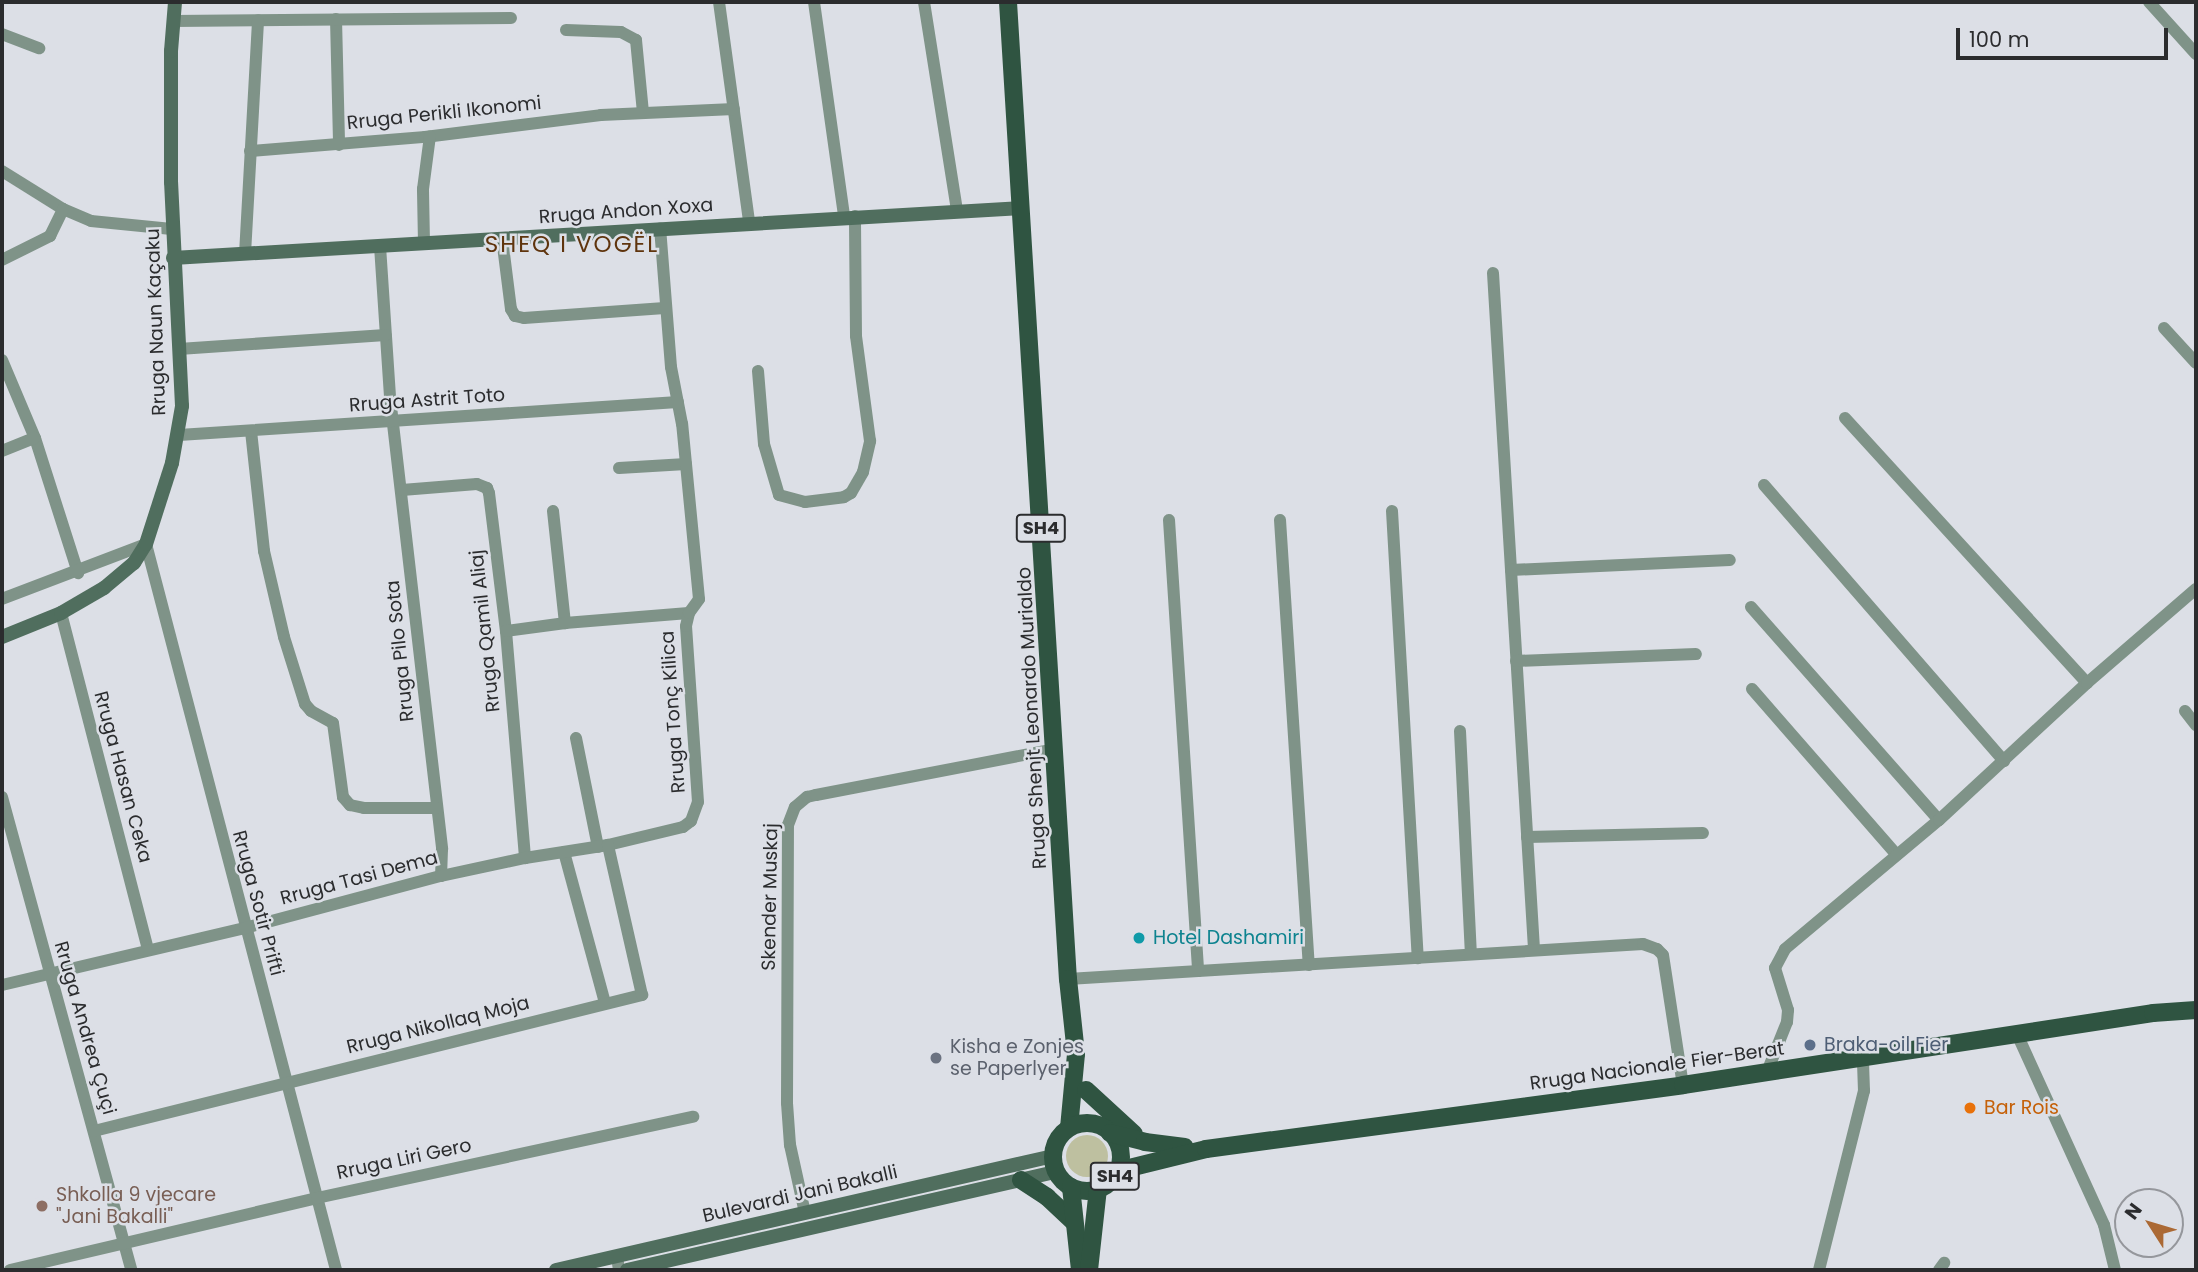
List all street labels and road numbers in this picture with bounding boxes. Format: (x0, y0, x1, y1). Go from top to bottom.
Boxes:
street label: Rruga Perikli Ikonomi (346, 91, 542, 135)
street label: Rruga Andon Xoxa (538, 194, 714, 228)
street label: Rruga Naun Kaçaku (141, 228, 171, 416)
street label: Rruga Astrit Toto (348, 383, 506, 417)
road number: SH4 (1015, 514, 1067, 542)
street label: Rruga Qamil Aliaj (465, 549, 505, 713)
street label: Rruga Shenjt Leonardo Murialdo (1013, 566, 1051, 870)
street label: Rruga Pilo Sota (381, 579, 419, 723)
street label: Rruga Tonç Kilica (656, 630, 690, 794)
street label: Rruga Hasan Ceka (89, 689, 157, 865)
street label: Skender Muskaj (757, 823, 783, 971)
street label: Rruga Sotir Prifti (228, 828, 288, 978)
street label: Rruga Tasi Dema (278, 846, 440, 910)
street label: Rruga Andrea Çuçi (49, 939, 121, 1117)
street label: Rruga Nikollaq Moja (344, 991, 532, 1059)
street label: Rruga Nacionale Fier-Berat (1528, 1037, 1786, 1095)
street label: Rruga Liri Gero (335, 1134, 473, 1184)
street label: Bulevardi Jani Bakalli (700, 1160, 900, 1228)
road number: SH4 (1089, 1162, 1141, 1190)

